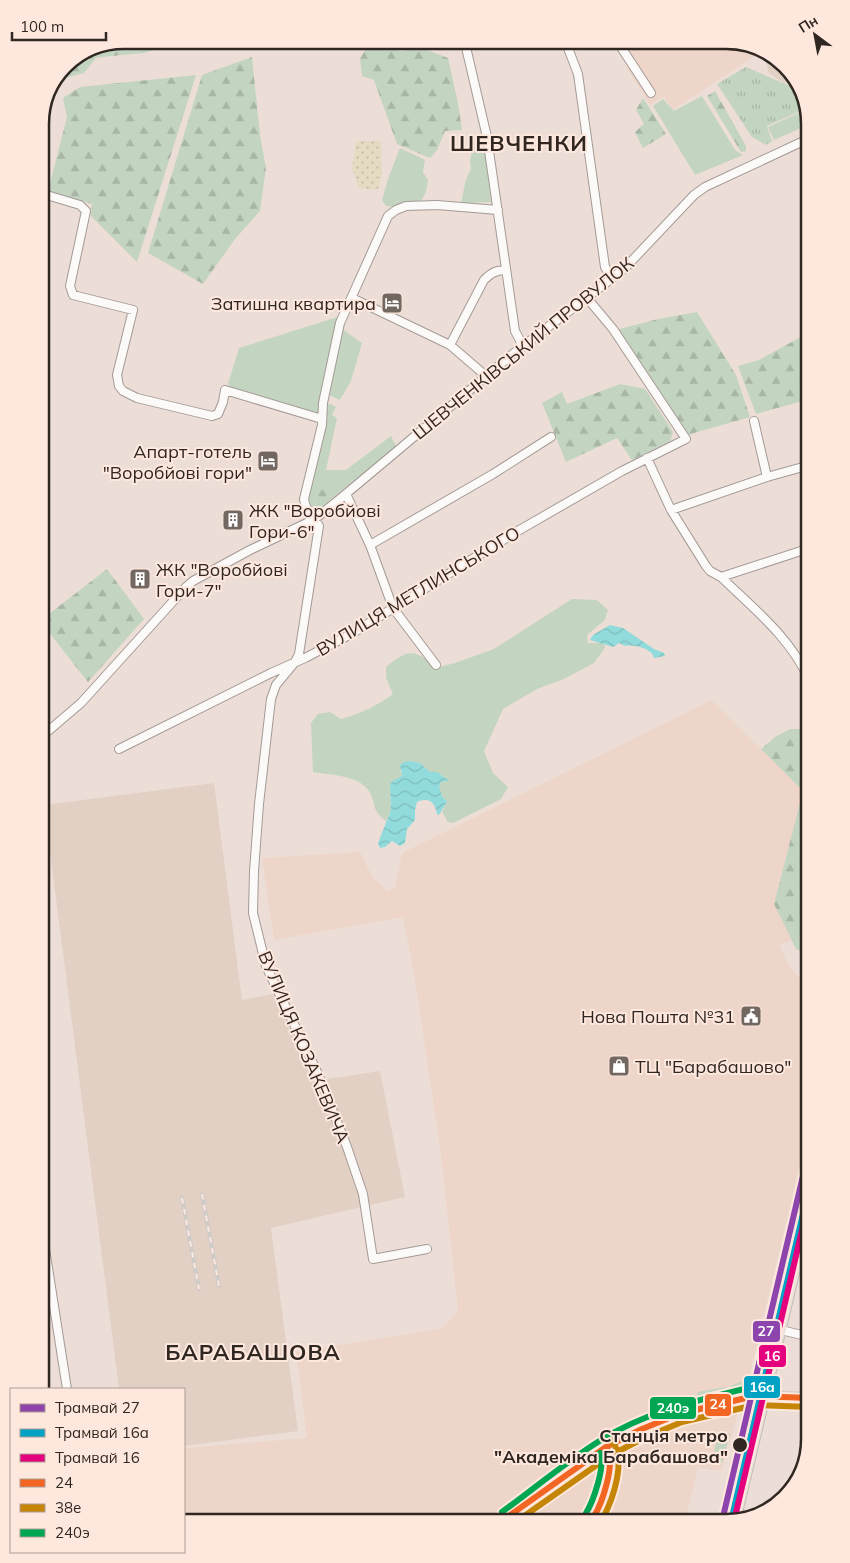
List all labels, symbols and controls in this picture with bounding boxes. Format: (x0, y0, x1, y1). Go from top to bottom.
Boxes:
scale bar (12, 10, 106, 42)
north arrow (790, 10, 840, 60)
text: Пн (795, 11, 821, 37)
text: 100 m (20, 17, 64, 36)
district label: ШЕВЧЕНКИ (450, 129, 588, 157)
street label: ШЕВЧЕНКІВСЬКИЙ ПРОВУЛОК (408, 251, 638, 444)
hotel icon: Затишна квартира (380, 291, 404, 315)
place label: Затишна квартира (211, 292, 376, 315)
place label: Апарт-готель "Воробйові гори" (103, 440, 252, 484)
hotel icon: Апарт-готель "Воробйові гори" (256, 449, 280, 473)
place label: ЖК "Воробйові Гори-6" (249, 499, 381, 543)
building icon: ЖК "Воробйові Гори-6" (221, 508, 245, 532)
street label: ВУЛИЦЯ МЕТЛИНСЬКОГО (312, 521, 524, 661)
place label: ЖК "Воробйові Гори-7" (156, 558, 288, 602)
building icon: ЖК "Воробйові Гори-7" (128, 567, 152, 591)
street label: ВУЛИЦЯ КОЗАКЕВИЧА (253, 947, 355, 1147)
public building icon: Нова Пошта №31 (739, 1004, 763, 1028)
place label: Нова Пошта №31 (581, 1005, 735, 1028)
shop icon: ТЦ "Барабашово" (607, 1054, 631, 1078)
place label: ТЦ "Барабашово" (635, 1055, 791, 1078)
line badge: 27 (752, 1320, 781, 1343)
text: 27 (758, 1322, 774, 1340)
district label: БАРАБАШОВА (165, 1338, 341, 1366)
line badge: 16 (758, 1344, 787, 1368)
text: 16 (764, 1347, 780, 1365)
line badge: 16a (743, 1375, 781, 1399)
text: 16a (749, 1378, 775, 1396)
legend (10, 1388, 185, 1553)
line badge: 24 (704, 1393, 732, 1417)
text: 24 (710, 1395, 727, 1413)
line badge: 240э (649, 1396, 697, 1420)
text: Трамвай 27 (55, 1398, 140, 1417)
text: 240э (657, 1399, 689, 1417)
text: Трамвай 16a (55, 1423, 149, 1442)
place label: Станція метро "Академіка Барабашова" (494, 1424, 728, 1468)
marker: Станція метро "Академіка Барабашова" (731, 1436, 749, 1454)
text: Трамвай 16 (55, 1448, 140, 1467)
text: 24 (55, 1473, 73, 1492)
text: 38е (55, 1498, 81, 1517)
text: 240э (55, 1523, 90, 1542)

